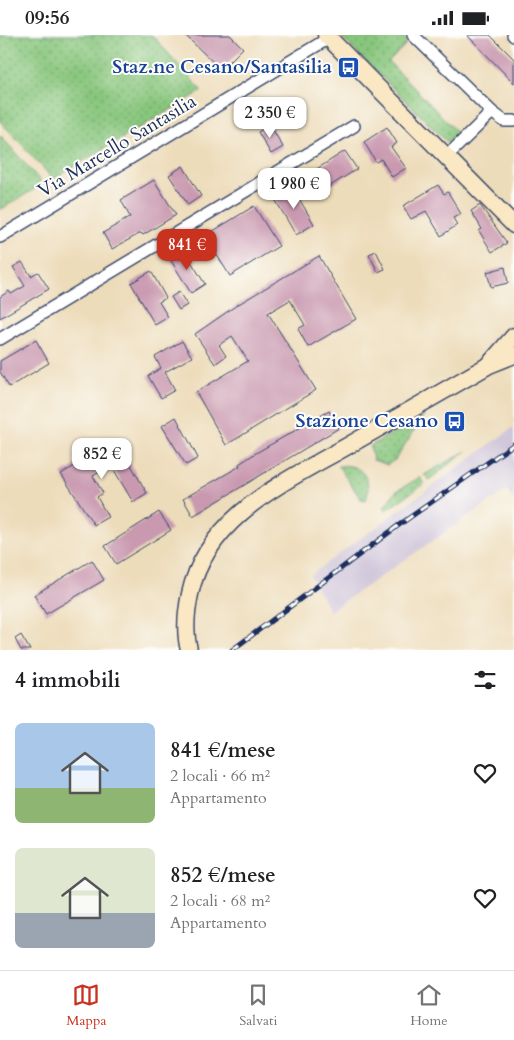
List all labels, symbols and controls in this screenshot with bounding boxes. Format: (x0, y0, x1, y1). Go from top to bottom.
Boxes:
text: 09:56 (25, 5, 69, 31)
place label: Staz.ne Cesano/Santasilia (112, 54, 333, 80)
bus stop icon: Staz.ne Cesano/Santasilia (336, 55, 360, 79)
street label: Via Marcello Santasilia (33, 88, 201, 204)
pin: 2 350 € (224, 97, 316, 139)
text: 2 350 € (245, 102, 295, 124)
pin: 1 980 € (248, 167, 340, 210)
text: 1 980 € (269, 173, 319, 195)
pin: 841 € (152, 229, 222, 271)
text: 841 € (168, 234, 206, 256)
place label: Stazione Cesano (296, 408, 438, 434)
bus stop icon: Stazione Cesano (442, 409, 466, 433)
pin: 852 € (67, 437, 137, 480)
text: 852 € (83, 443, 121, 465)
text: 4 immobili (15, 666, 121, 695)
icon: filters (471, 666, 499, 694)
text: 841 €/mese (170, 736, 276, 765)
icon: home (55, 743, 115, 803)
icon: heart (471, 759, 499, 787)
text: 2 locali · 66 m² (170, 765, 270, 787)
text: Appartamento (170, 787, 267, 809)
text: 852 €/mese (170, 861, 276, 890)
icon: home (55, 868, 115, 928)
icon: heart (471, 884, 499, 912)
text: 2 locali · 68 m² (170, 890, 270, 912)
text: Appartamento (170, 912, 267, 934)
tab: Mappa (66, 981, 107, 1030)
tab: Salvati (239, 981, 277, 1030)
tab: Home (410, 981, 448, 1030)

